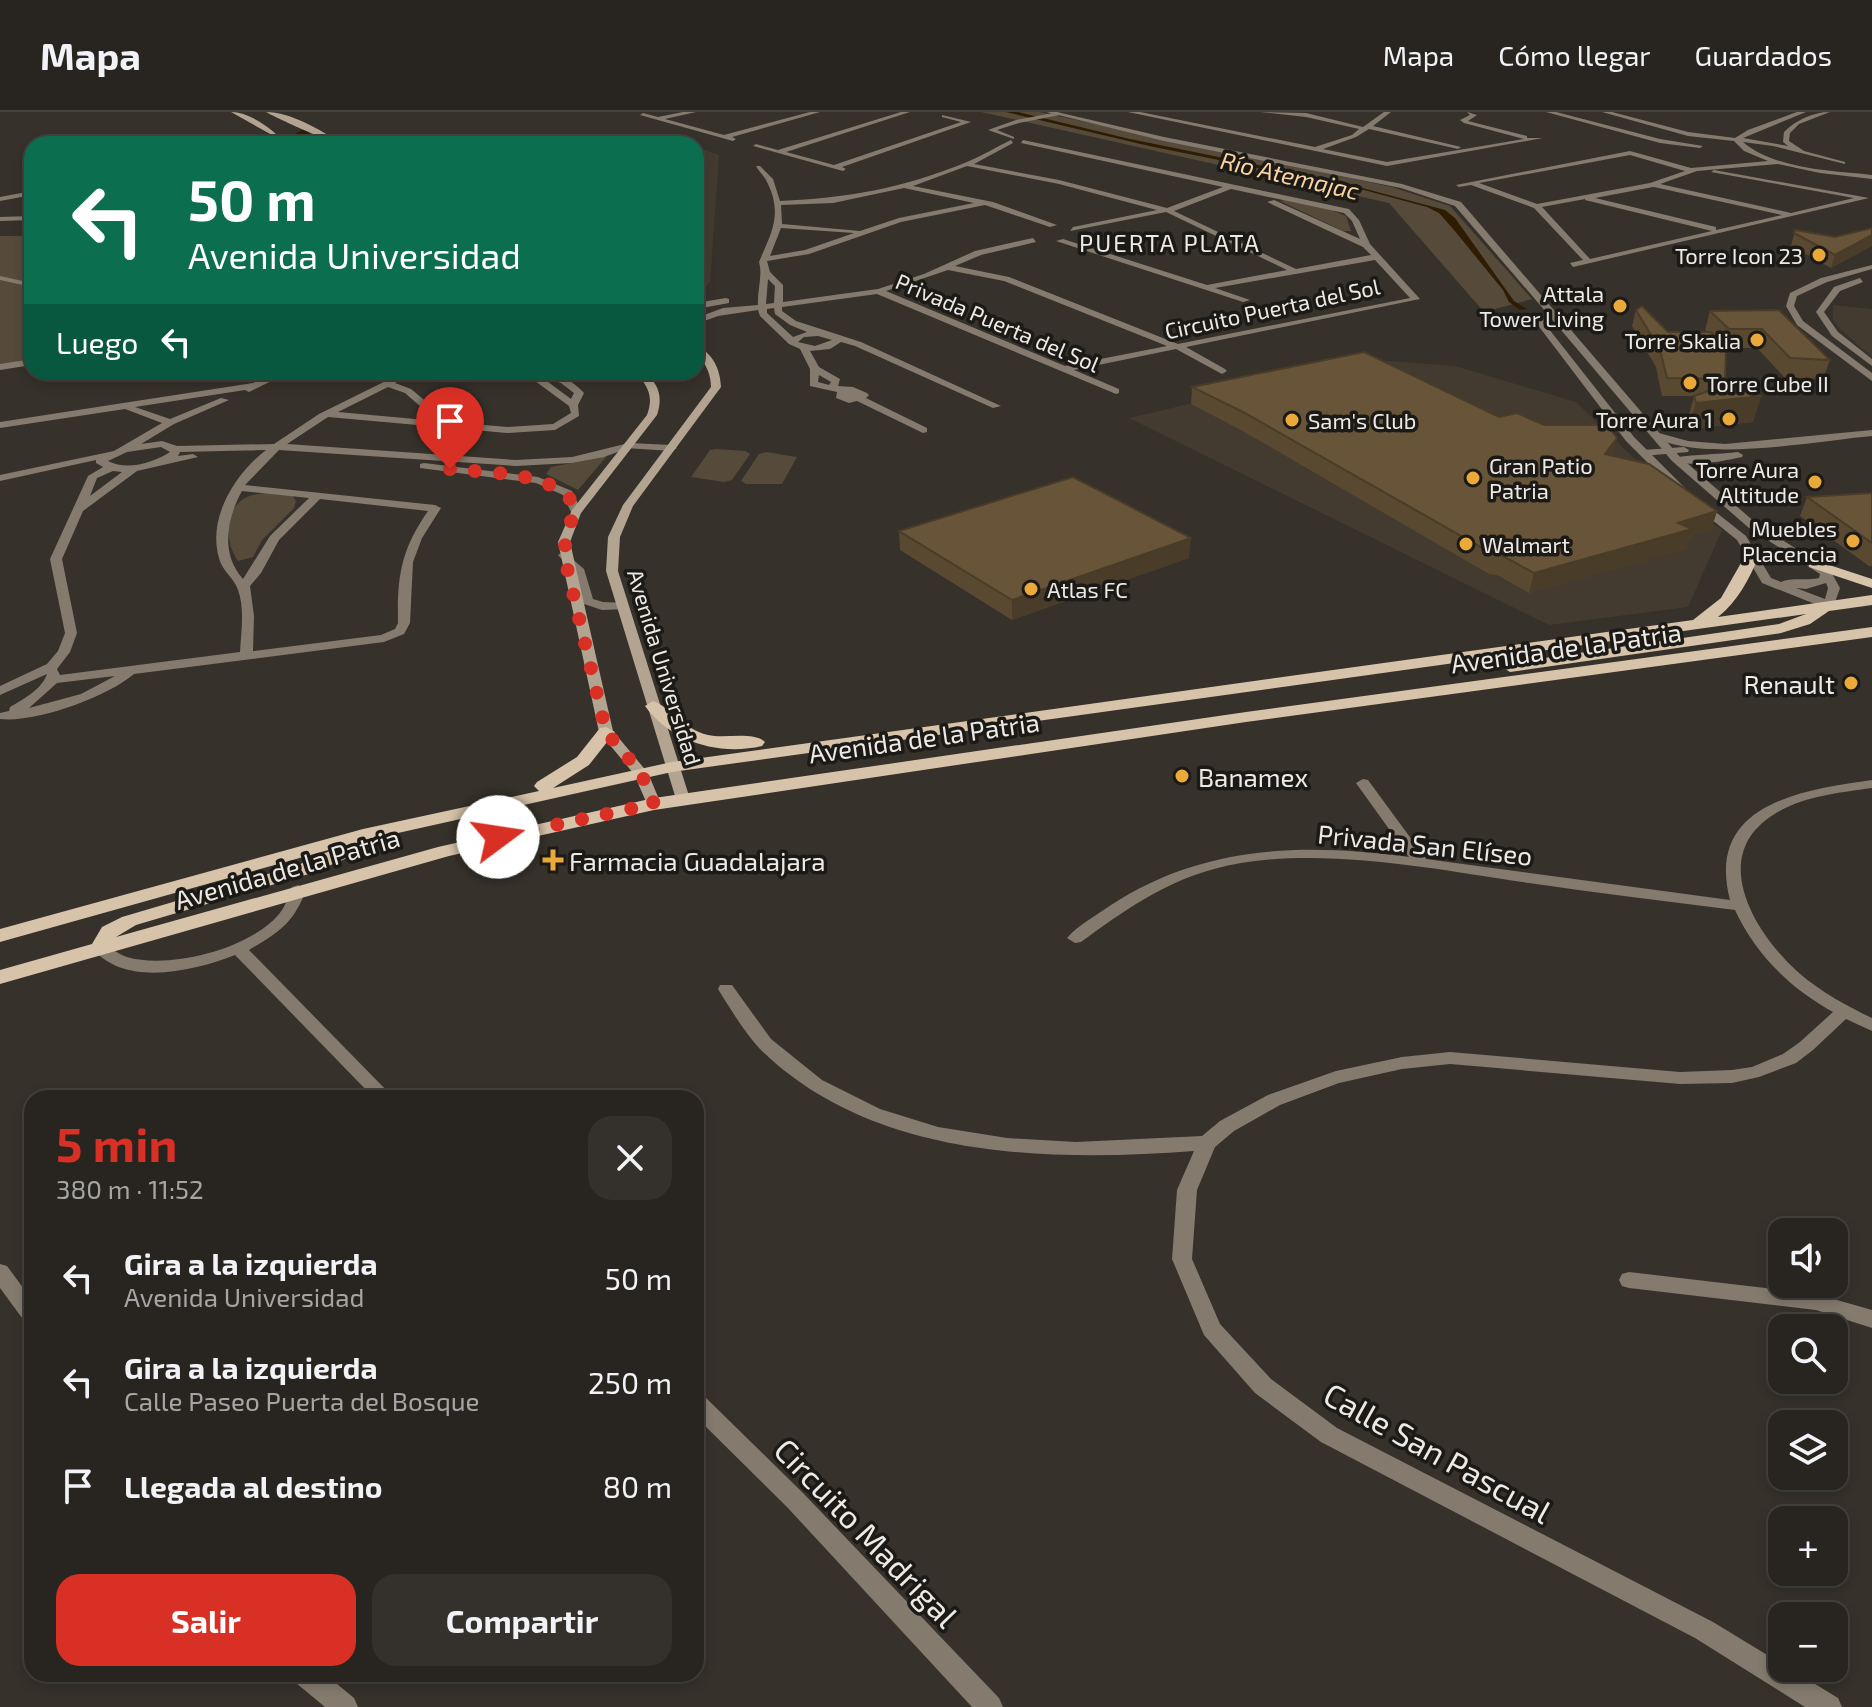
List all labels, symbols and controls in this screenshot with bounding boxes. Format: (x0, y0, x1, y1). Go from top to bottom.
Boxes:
text: Mapa (40, 32, 141, 78)
text: Mapa (1383, 38, 1454, 72)
text: Cómo llegar (1498, 38, 1651, 72)
text: Guardados (1695, 38, 1832, 72)
water label: Río Atemajac (1218, 145, 1363, 205)
text: 50 m (188, 165, 316, 232)
icon: left (56, 168, 160, 272)
district label: PUERTA PLATA (1079, 228, 1261, 257)
text: Avenida Universidad (188, 233, 521, 276)
place label: Torre Icon 23 (1675, 242, 1803, 268)
marker: Torre Icon 23 (1810, 246, 1828, 264)
street label: Privada Puerta del Sol (892, 267, 1104, 377)
street label: Circuito Puerta del Sol (1162, 272, 1382, 344)
place label: Attala Tower Living (1479, 280, 1604, 331)
marker: Attala Tower Living (1611, 297, 1629, 315)
icon: left (154, 320, 198, 364)
text: Luego (56, 324, 138, 360)
place label: Torre Skalia (1624, 327, 1741, 353)
marker: Torre Skalia (1748, 331, 1766, 349)
place label: Torre Cube II (1706, 370, 1829, 396)
marker: Torre Cube II (1681, 374, 1699, 392)
pin (416, 387, 484, 469)
icon: arrive (428, 399, 472, 443)
place label: Torre Aura 1 (1596, 406, 1713, 432)
place label: Sam's Club (1308, 407, 1416, 433)
marker: Torre Aura 1 (1720, 410, 1738, 428)
marker: Sam's Club (1283, 411, 1301, 429)
place label: Gran Patio Patria (1489, 452, 1593, 503)
place label: Torre Aura Altitude (1696, 456, 1799, 507)
marker: Gran Patio Patria (1464, 469, 1482, 487)
marker: Torre Aura Altitude (1806, 473, 1824, 491)
place label: Muebles Placencia (1742, 515, 1837, 566)
place label: Walmart (1482, 531, 1570, 557)
marker: Muebles Placencia (1844, 532, 1862, 550)
marker: Walmart (1457, 535, 1475, 553)
street label: Avenida Universidad (623, 566, 707, 768)
place label: Atlas FC (1047, 576, 1128, 602)
marker: Atlas FC (1022, 580, 1040, 598)
street label: Avenida de la Patria (1449, 615, 1683, 679)
place label: Renault (1743, 668, 1835, 699)
marker: Renault (1842, 674, 1860, 692)
street label: Avenida de la Patria (807, 705, 1041, 769)
place label: Banamex (1198, 761, 1309, 792)
marker: Banamex (1173, 767, 1191, 785)
position arrow (456, 795, 540, 879)
street label: Privada San Elíseo (1316, 817, 1534, 871)
street label: Avenida de la Patria (171, 821, 403, 915)
place label: Farmacia Guadalajara (569, 845, 825, 876)
marker: Farmacia Guadalajara (544, 851, 562, 869)
text: 5 min (56, 1114, 177, 1172)
button: close (588, 1116, 672, 1200)
text: 380 m · 11:52 (56, 1173, 204, 1204)
map controls (1768, 1218, 1848, 1682)
button: sound (1768, 1218, 1848, 1298)
text: Gira a la izquierda (124, 1245, 378, 1281)
icon: left (56, 1256, 100, 1300)
text: 50 m (605, 1260, 672, 1296)
text: Avenida Universidad (124, 1281, 364, 1312)
button: search (1768, 1314, 1848, 1394)
text: Gira a la izquierda (124, 1349, 378, 1385)
icon: left (56, 1360, 100, 1404)
text: 250 m (588, 1364, 672, 1400)
street label: Calle San Pascual (1318, 1374, 1559, 1530)
text: Calle Paseo Puerta del Bosque (124, 1385, 480, 1416)
button: layers (1768, 1410, 1848, 1490)
street label: Circuito Madrigal (767, 1430, 967, 1635)
icon: arrive (56, 1464, 100, 1508)
text: Llegada al destino (124, 1468, 383, 1504)
text: 80 m (603, 1468, 672, 1504)
button: + (1768, 1506, 1848, 1586)
button: Salir (56, 1574, 356, 1666)
button: Compartir (372, 1574, 672, 1666)
button: − (1768, 1602, 1848, 1682)

